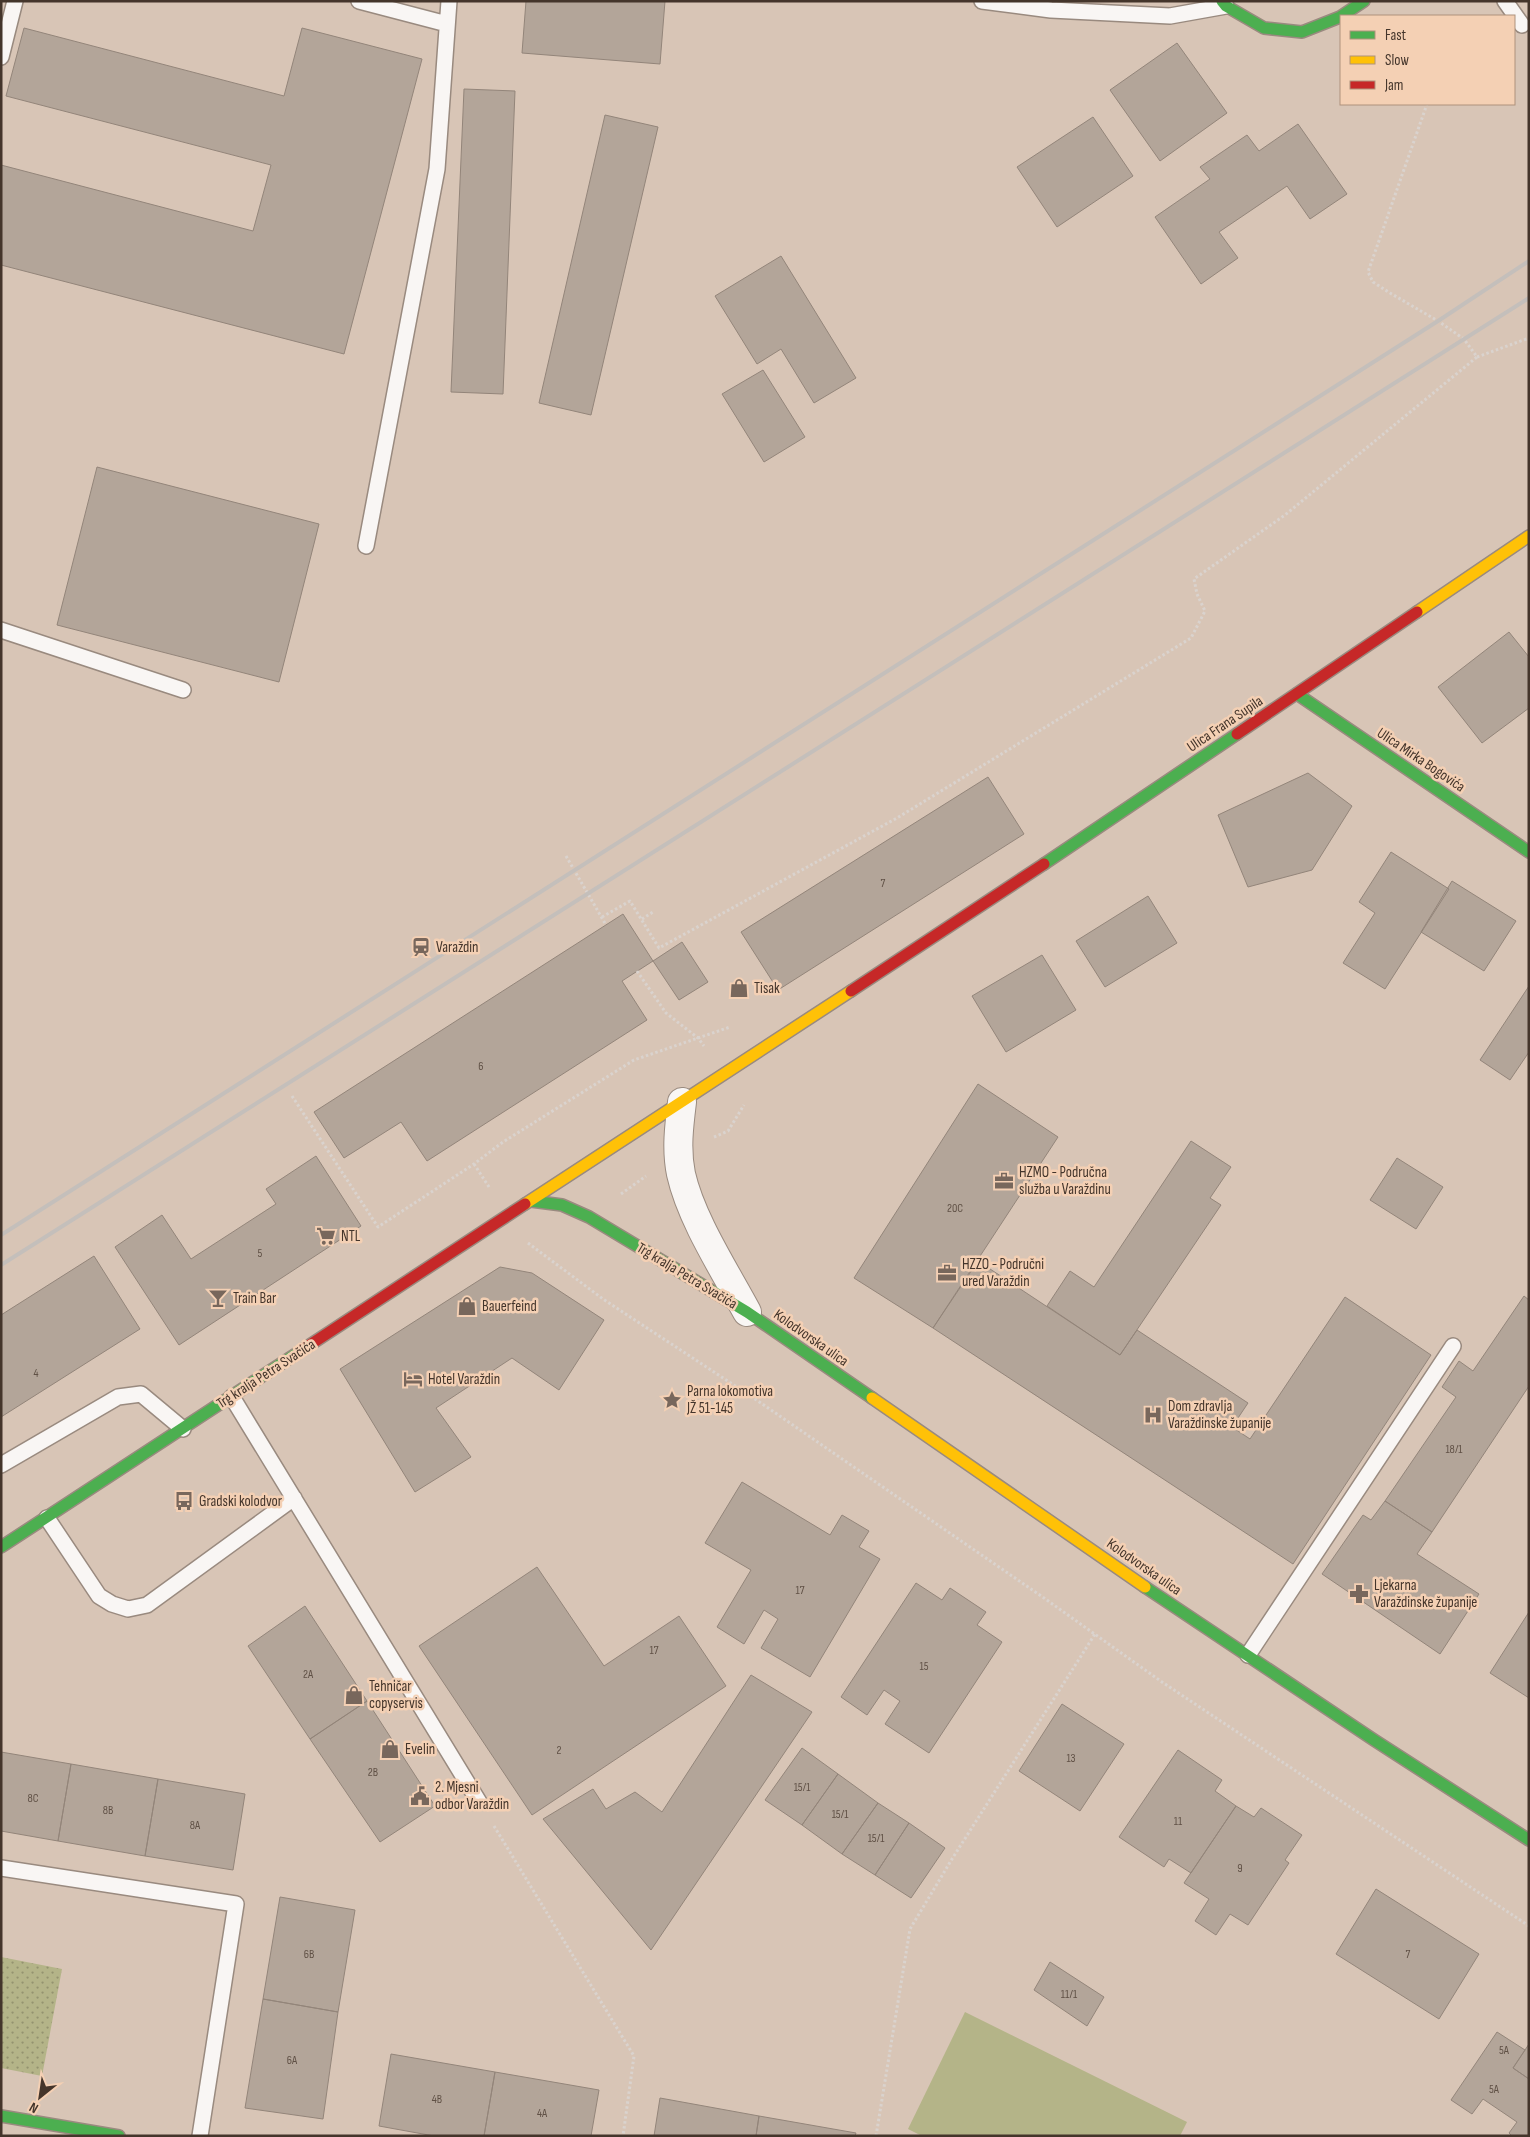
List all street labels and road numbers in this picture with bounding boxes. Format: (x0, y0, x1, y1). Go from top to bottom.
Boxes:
street label: Ulica Frana Supila (1183, 691, 1267, 756)
street label: Ulica Mirka Bogovića (1373, 724, 1469, 797)
street label: Trg kralja Petra Svačića (633, 1238, 741, 1314)
street label: Kolodvorska ulica (770, 1305, 852, 1371)
street label: Trg kralja Petra Svačića (213, 1335, 319, 1413)
street label: Kolodvorska ulica (1103, 1534, 1185, 1600)

